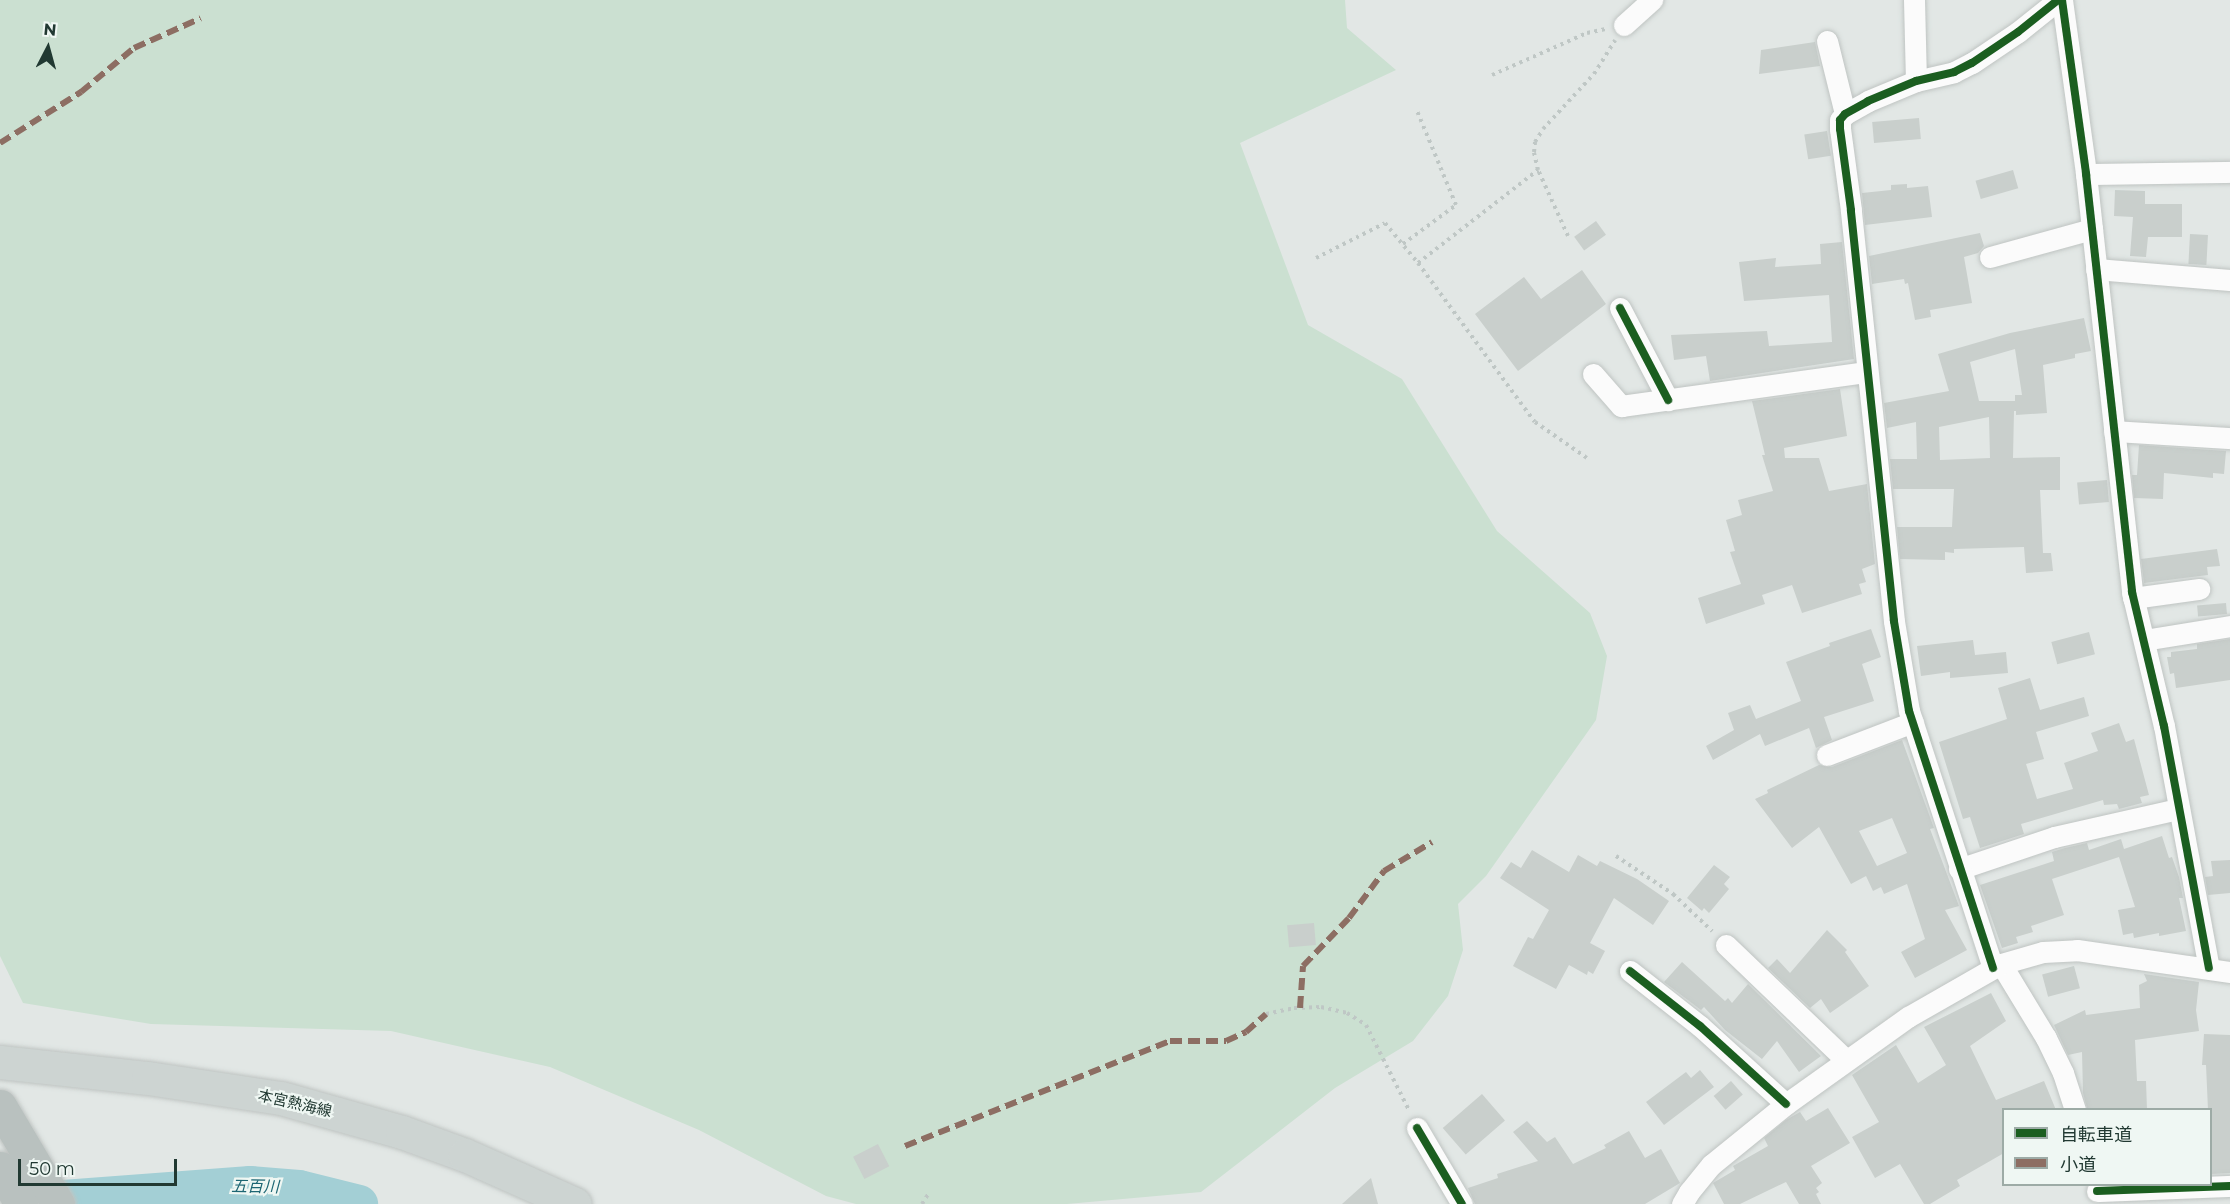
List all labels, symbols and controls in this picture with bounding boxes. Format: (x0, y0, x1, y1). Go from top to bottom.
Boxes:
north arrow (18, 18, 78, 78)
text: N (43, 19, 57, 40)
street label: 本宮熱海線 (256, 1086, 334, 1120)
legend (2002, 1108, 2212, 1186)
text: 自転車道 (2060, 1124, 2132, 1146)
scale bar (21, 1147, 180, 1185)
text: 小道 (2060, 1154, 2096, 1176)
text: 50 m (29, 1158, 75, 1180)
water label: 五百川 (231, 1177, 279, 1197)

